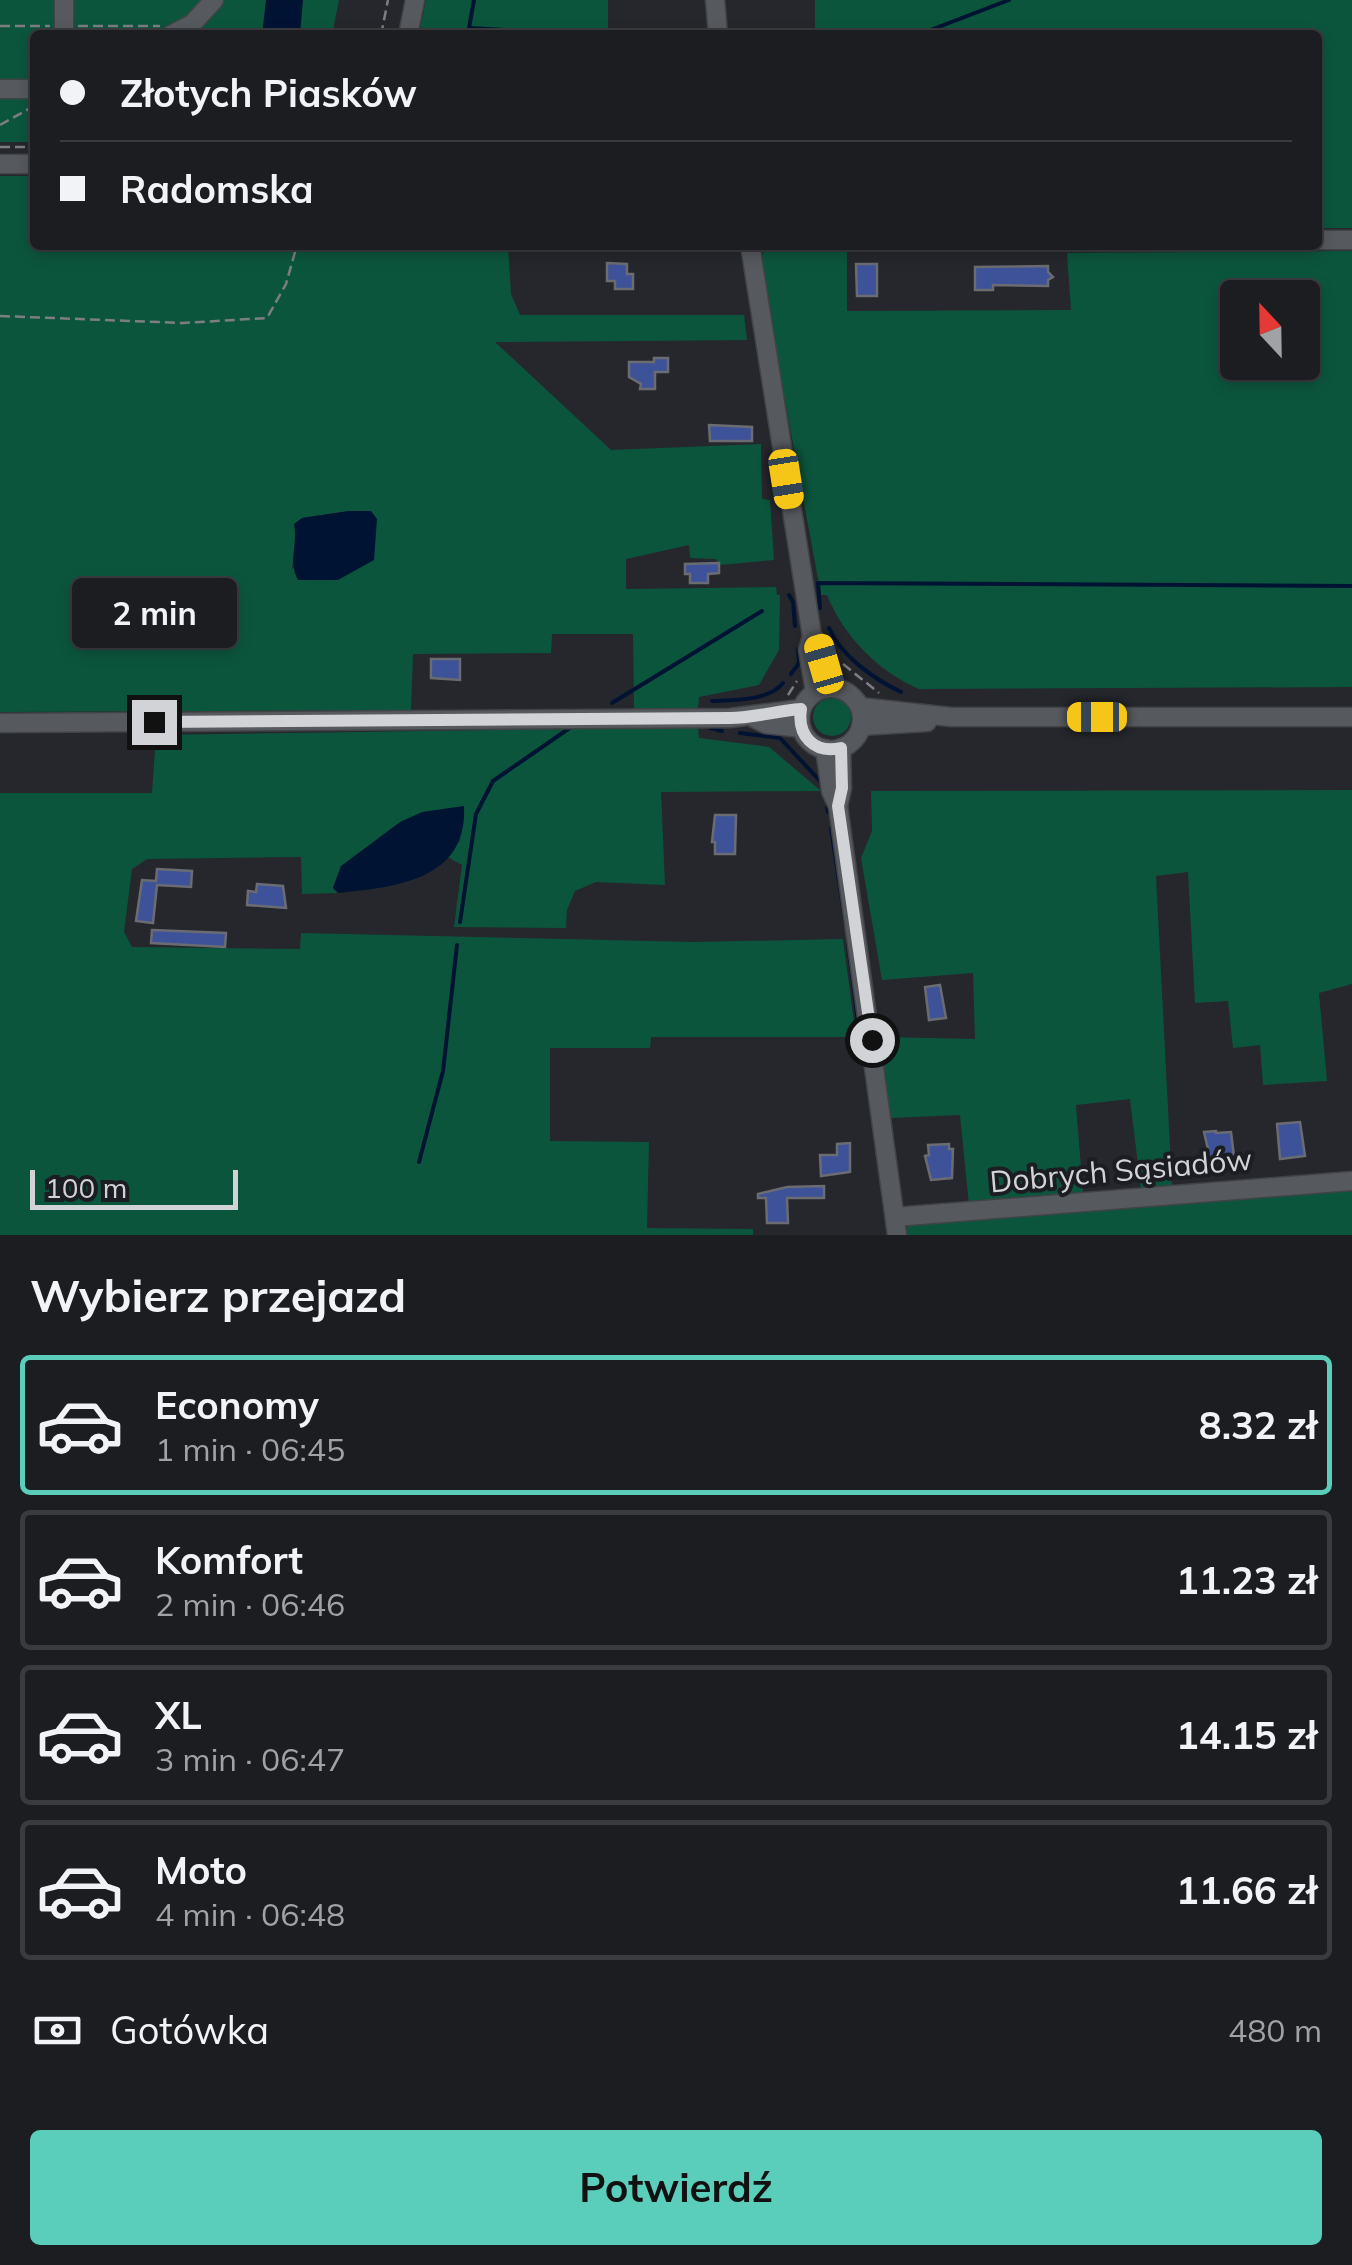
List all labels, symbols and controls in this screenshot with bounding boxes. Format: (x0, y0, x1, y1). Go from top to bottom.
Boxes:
text: Złotych Piasków (120, 69, 417, 117)
text: Radomska (120, 165, 314, 213)
north arrow (1220, 280, 1320, 380)
map controls (1220, 280, 1320, 380)
car (766, 447, 806, 511)
callout: 2 min (72, 577, 236, 647)
text: 2 min (112, 593, 197, 633)
car (801, 631, 847, 697)
route end (132, 700, 177, 745)
car (1067, 702, 1127, 732)
route start (850, 1018, 895, 1063)
street label: Dobrych Sąsiadów (988, 1140, 1254, 1200)
scale bar (30, 1165, 238, 1210)
text: 100 m (45, 1170, 127, 1205)
text: Wybierz przejazd (30, 1267, 406, 1323)
icon: car (35, 1380, 125, 1470)
text: Economy (155, 1381, 319, 1429)
text: 8.32 zł (1199, 1401, 1317, 1449)
text: 1 min · 06:45 (155, 1429, 345, 1469)
icon: car (35, 1535, 125, 1625)
text: Komfort (155, 1536, 303, 1584)
text: 11.23 zł (1176, 1556, 1317, 1604)
text: 2 min · 06:46 (155, 1584, 345, 1624)
icon: car (35, 1690, 125, 1780)
text: XL (155, 1691, 202, 1739)
text: 14.15 zł (1176, 1711, 1317, 1759)
text: 3 min · 06:47 (155, 1739, 345, 1779)
icon: car (35, 1845, 125, 1935)
text: Moto (155, 1846, 247, 1894)
text: 11.66 zł (1176, 1866, 1317, 1914)
text: 4 min · 06:48 (155, 1894, 345, 1934)
icon: cash (30, 2003, 85, 2058)
text: Gotówka (110, 2006, 269, 2054)
text: 480 m (1228, 2010, 1322, 2050)
button: Potwierdź (30, 2130, 1322, 2245)

